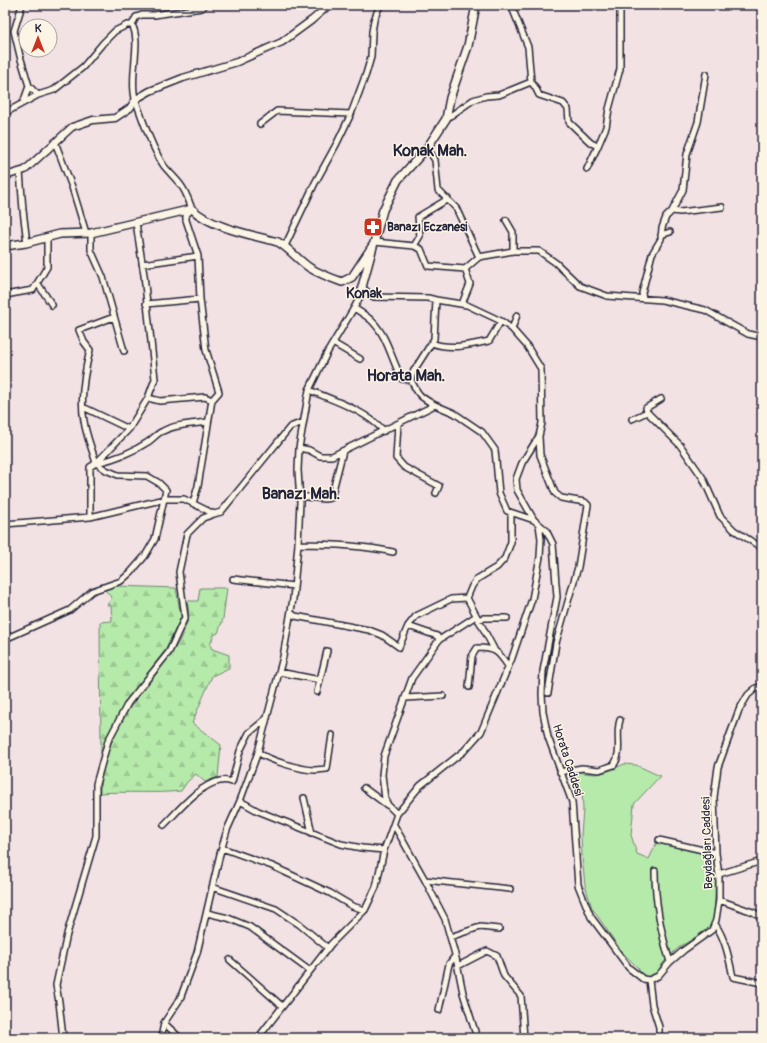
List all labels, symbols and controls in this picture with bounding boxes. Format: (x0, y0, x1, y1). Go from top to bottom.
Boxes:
north arrow (18, 18, 58, 58)
text: K (35, 22, 42, 35)
district label: Konak Mah. (393, 141, 467, 161)
pharmacy icon: Banazı Eczanesi (362, 216, 384, 238)
place label: Banazı Eczanesi (387, 220, 468, 235)
district label: Konak (346, 285, 382, 302)
district label: Horata Mah. (367, 366, 445, 386)
district label: Banazı Mah. (262, 484, 340, 504)
street label: Horata Caddesi (549, 722, 586, 798)
street label: Beydağları Caddesi (698, 797, 717, 889)

